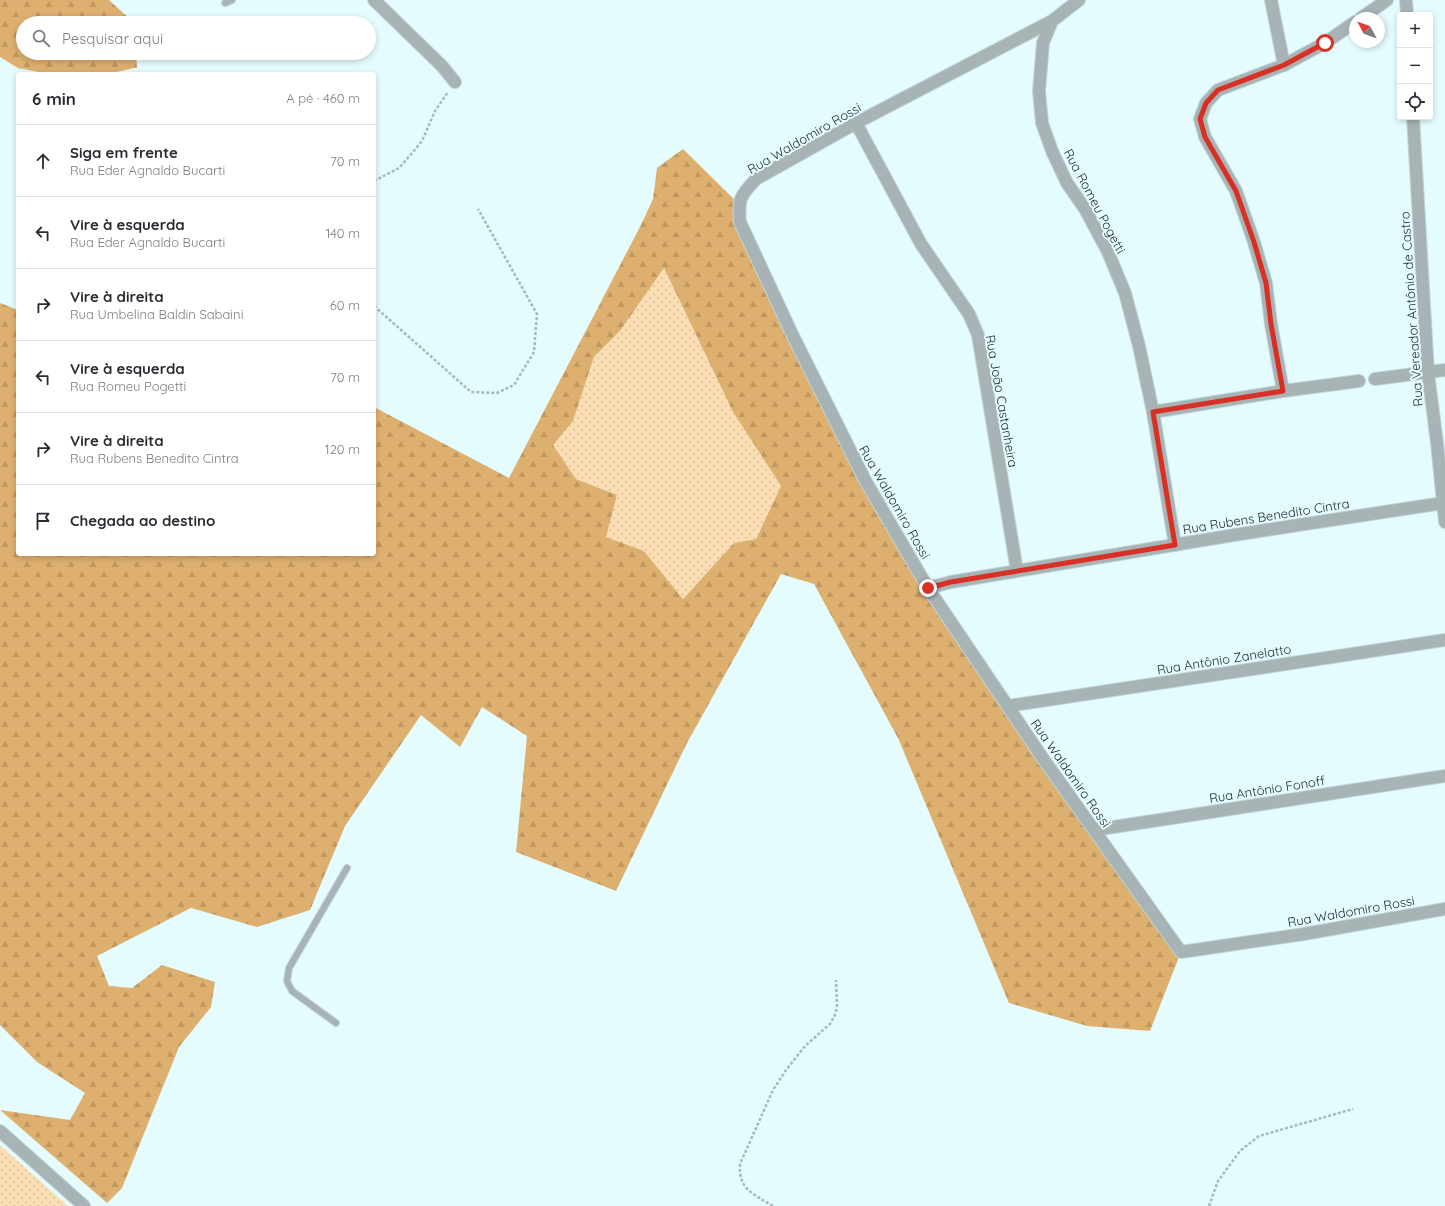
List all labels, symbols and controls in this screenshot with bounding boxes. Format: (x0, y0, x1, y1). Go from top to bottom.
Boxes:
north arrow (1349, 12, 1385, 48)
map controls (1397, 12, 1433, 120)
button: + (1397, 12, 1433, 48)
search box (16, 16, 376, 60)
icon: search (30, 27, 52, 49)
text: Pesquisar aqui (62, 29, 163, 48)
route start (1316, 34, 1334, 52)
button: − (1397, 48, 1433, 84)
button: locate (1397, 84, 1433, 120)
text: 6 min (32, 88, 76, 109)
text: A pé · 460 m (286, 90, 360, 106)
street label: Rua Waldomiro Rossi (744, 99, 864, 177)
text: Siga em frente (70, 143, 178, 162)
street label: Rua Romeu Pogetti (1061, 146, 1129, 256)
icon: ahead (32, 150, 54, 172)
text: 70 m (330, 153, 360, 169)
text: Rua Eder Agnaldo Bucarti (70, 162, 225, 178)
street label: Rua Vereador Antônio de Castro (1396, 211, 1426, 407)
text: Vire à esquerda (70, 215, 185, 234)
icon: left (32, 222, 54, 244)
text: 140 m (325, 225, 360, 241)
text: Rua Eder Agnaldo Bucarti (70, 234, 225, 250)
text: Vire à direita (70, 287, 164, 306)
icon: right (32, 294, 54, 316)
text: 60 m (330, 297, 360, 313)
text: Rua Umbelina Baldin Sabaini (70, 306, 243, 322)
street label: Rua João Castanheira (982, 333, 1022, 469)
text: Vire à esquerda (70, 359, 185, 378)
icon: left (32, 366, 54, 388)
text: 70 m (330, 369, 360, 385)
text: Rua Romeu Pogetti (70, 378, 186, 394)
text: Vire à direita (70, 431, 164, 450)
icon: right (32, 438, 54, 460)
text: 120 m (325, 441, 360, 457)
street label: Rua Waldomiro Rossi (856, 442, 934, 562)
text: Rua Rubens Benedito Cintra (70, 450, 239, 466)
street label: Rua Rubens Benedito Cintra (1181, 495, 1351, 537)
icon: arrive (32, 510, 54, 532)
text: Chegada ao destino (70, 511, 215, 530)
route end (919, 579, 937, 597)
street label: Rua Antônio Zanelatto (1156, 640, 1292, 678)
street label: Rua Waldomiro Rossi (1028, 716, 1114, 830)
street label: Rua Antônio Fonoff (1208, 772, 1327, 806)
street label: Rua Waldomiro Rossi (1286, 892, 1416, 930)

